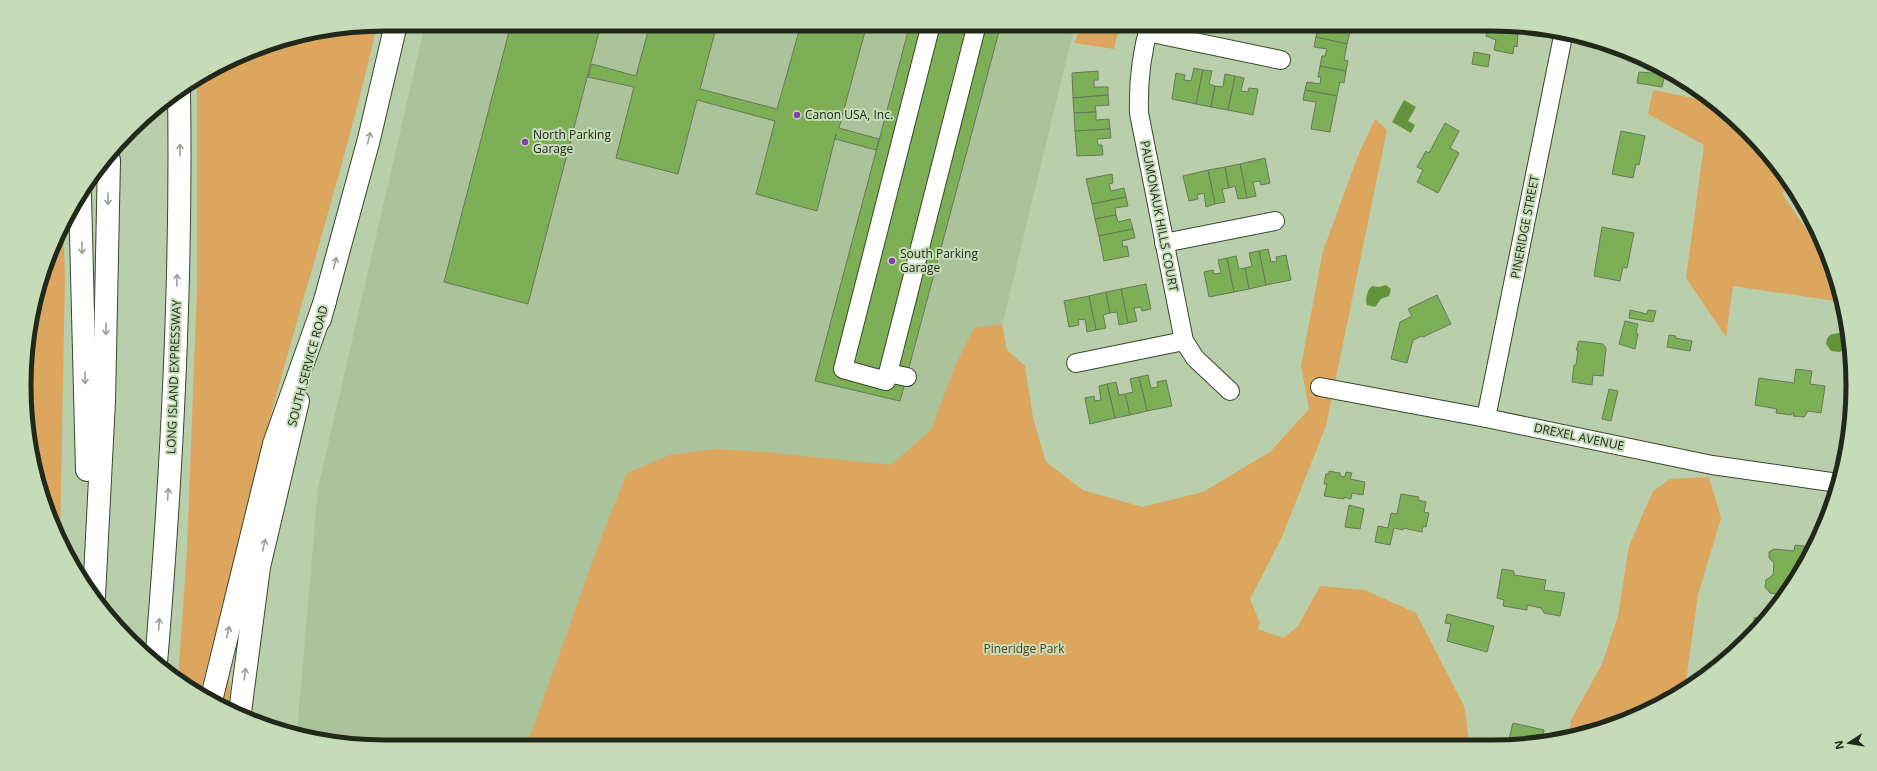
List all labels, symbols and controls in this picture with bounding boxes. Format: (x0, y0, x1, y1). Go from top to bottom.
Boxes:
place label: Canon USA, Inc. (805, 106, 893, 123)
marker: Canon USA, Inc. (792, 110, 802, 120)
place label: North Parking Garage (533, 126, 611, 157)
one-way arrow (366, 132, 374, 145)
marker: North Parking Garage (520, 137, 530, 147)
street label: PAUMONAUK HILLS COURT (1136, 139, 1183, 293)
one-way arrow (176, 144, 184, 157)
street label: PINERIDGE STREET (1506, 173, 1543, 280)
one-way arrow (105, 192, 112, 205)
one-way arrow (78, 241, 86, 254)
place label: South Parking Garage (900, 245, 978, 276)
marker: South Parking Garage (887, 256, 897, 266)
one-way arrow (332, 257, 339, 270)
one-way arrow (174, 274, 181, 287)
street label: LONG ISLAND EXPRESSWAY (162, 299, 185, 455)
street label: SOUTH SERVICE ROAD (283, 303, 332, 428)
one-way arrow (102, 322, 109, 335)
one-way arrow (81, 371, 89, 384)
street label: DREXEL AVENUE (1533, 419, 1626, 454)
one-way arrow (165, 488, 172, 501)
one-way arrow (261, 539, 269, 552)
one-way arrow (156, 618, 163, 631)
one-way arrow (225, 626, 232, 639)
park label: Pineridge Park (983, 640, 1065, 657)
one-way arrow (241, 668, 249, 681)
north arrow (1829, 723, 1869, 763)
text: N (1830, 739, 1847, 751)

